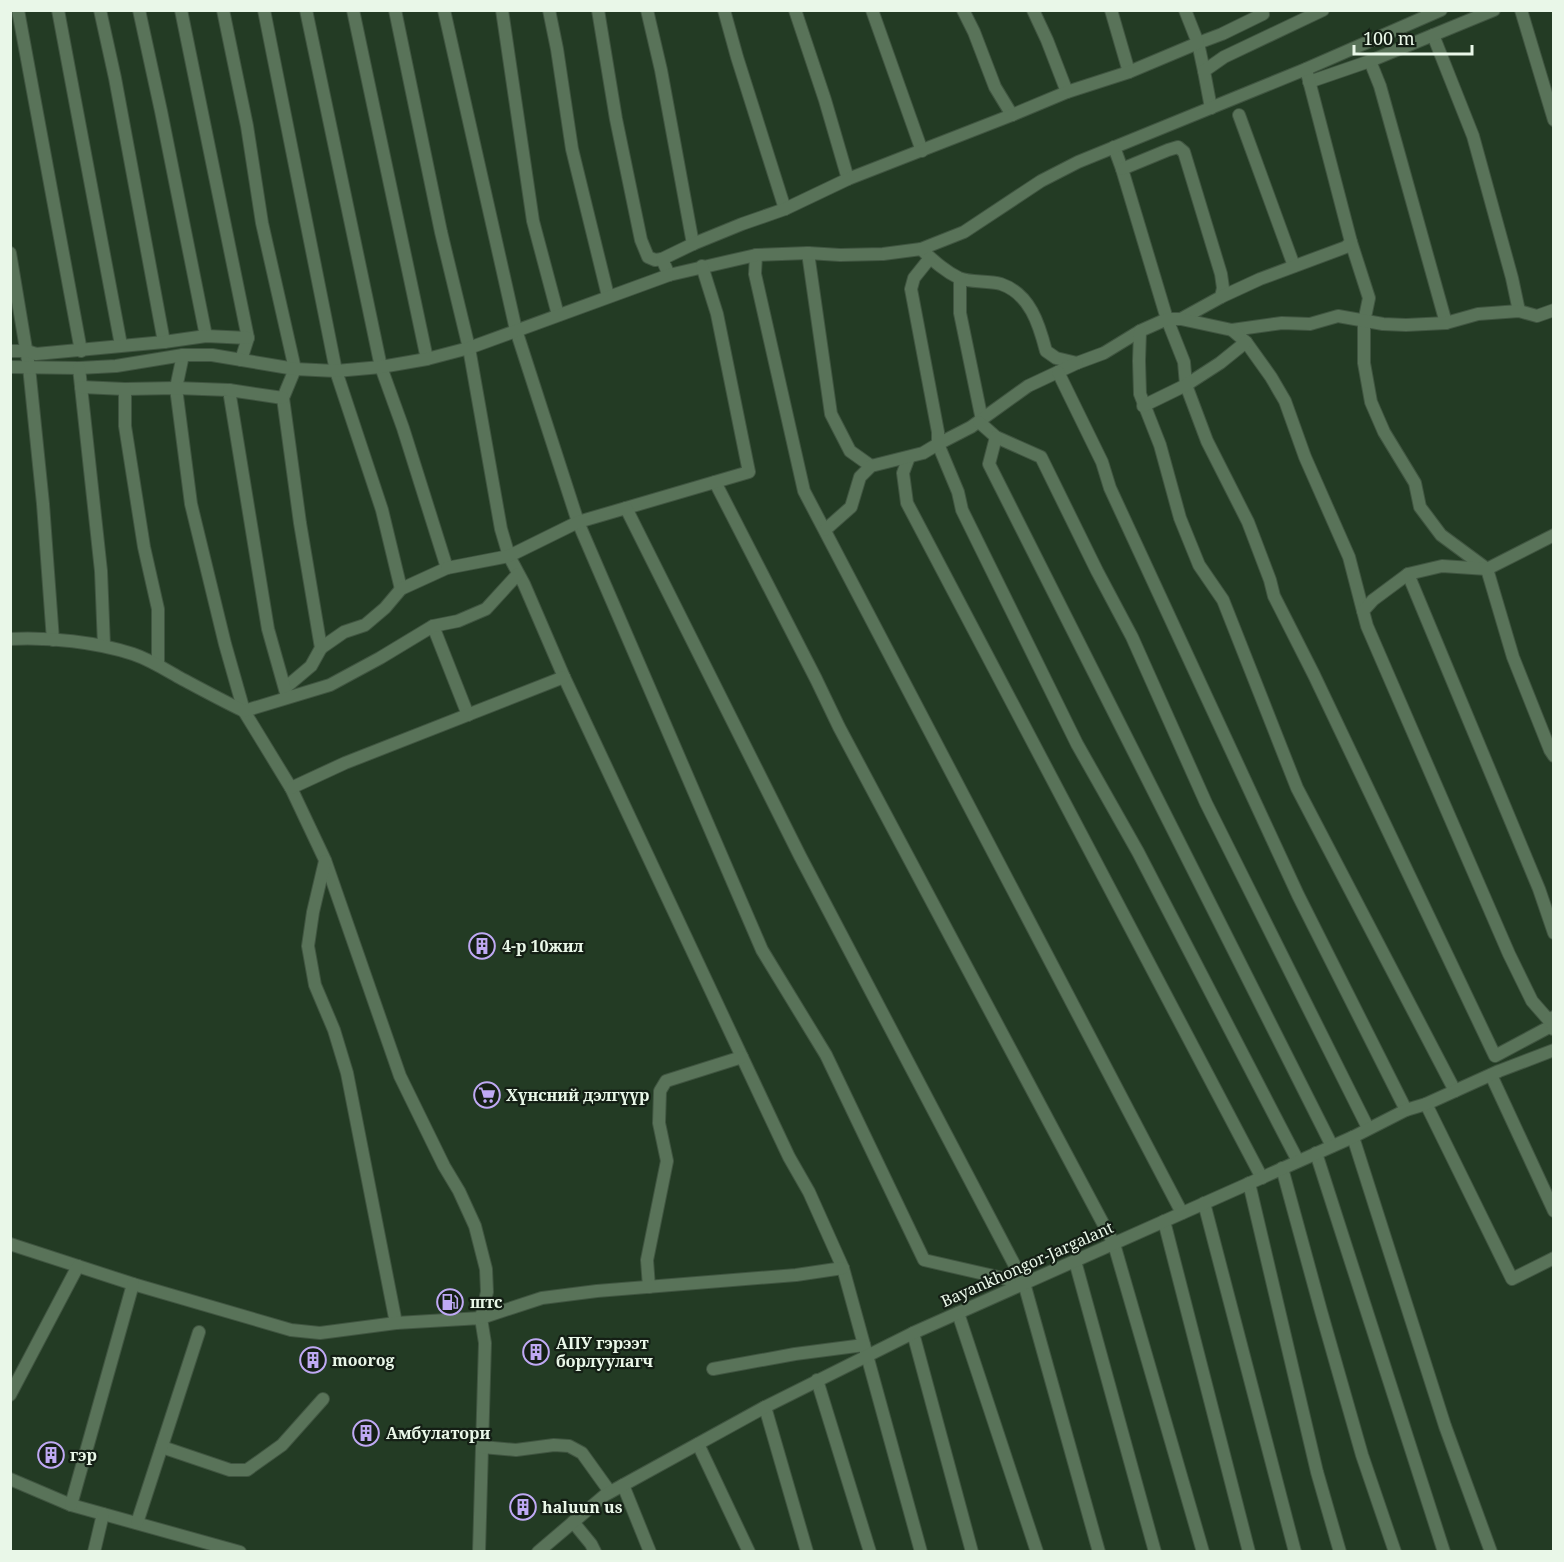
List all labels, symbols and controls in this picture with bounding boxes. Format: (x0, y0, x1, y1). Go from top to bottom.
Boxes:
scale bar (1354, 18, 1472, 56)
text: 100 m (1363, 26, 1415, 50)
building icon: 4-р 10жил (467, 931, 497, 961)
place label: 4-р 10жил (502, 935, 584, 957)
supermarket icon: Хүнсний дэлгүүр (472, 1080, 502, 1110)
place label: Хүнсний дэлгүүр (506, 1084, 649, 1106)
street label: Bayankhongor-Jargalant (937, 1216, 1117, 1312)
fuel station icon: штс (435, 1287, 465, 1317)
place label: штс (470, 1291, 502, 1313)
place label: АПУ гэрээт борлуулагч (556, 1332, 654, 1372)
building icon: АПУ гэрээт борлуулагч (521, 1337, 551, 1367)
building icon: moorog (298, 1345, 328, 1375)
place label: moorog (332, 1349, 395, 1371)
building icon: Амбулатори (351, 1418, 381, 1448)
place label: Амбулатори (386, 1422, 490, 1444)
building icon: гэр (36, 1440, 66, 1470)
place label: гэр (70, 1444, 97, 1466)
building icon: haluun us (508, 1492, 538, 1522)
place label: haluun us (542, 1496, 623, 1518)

